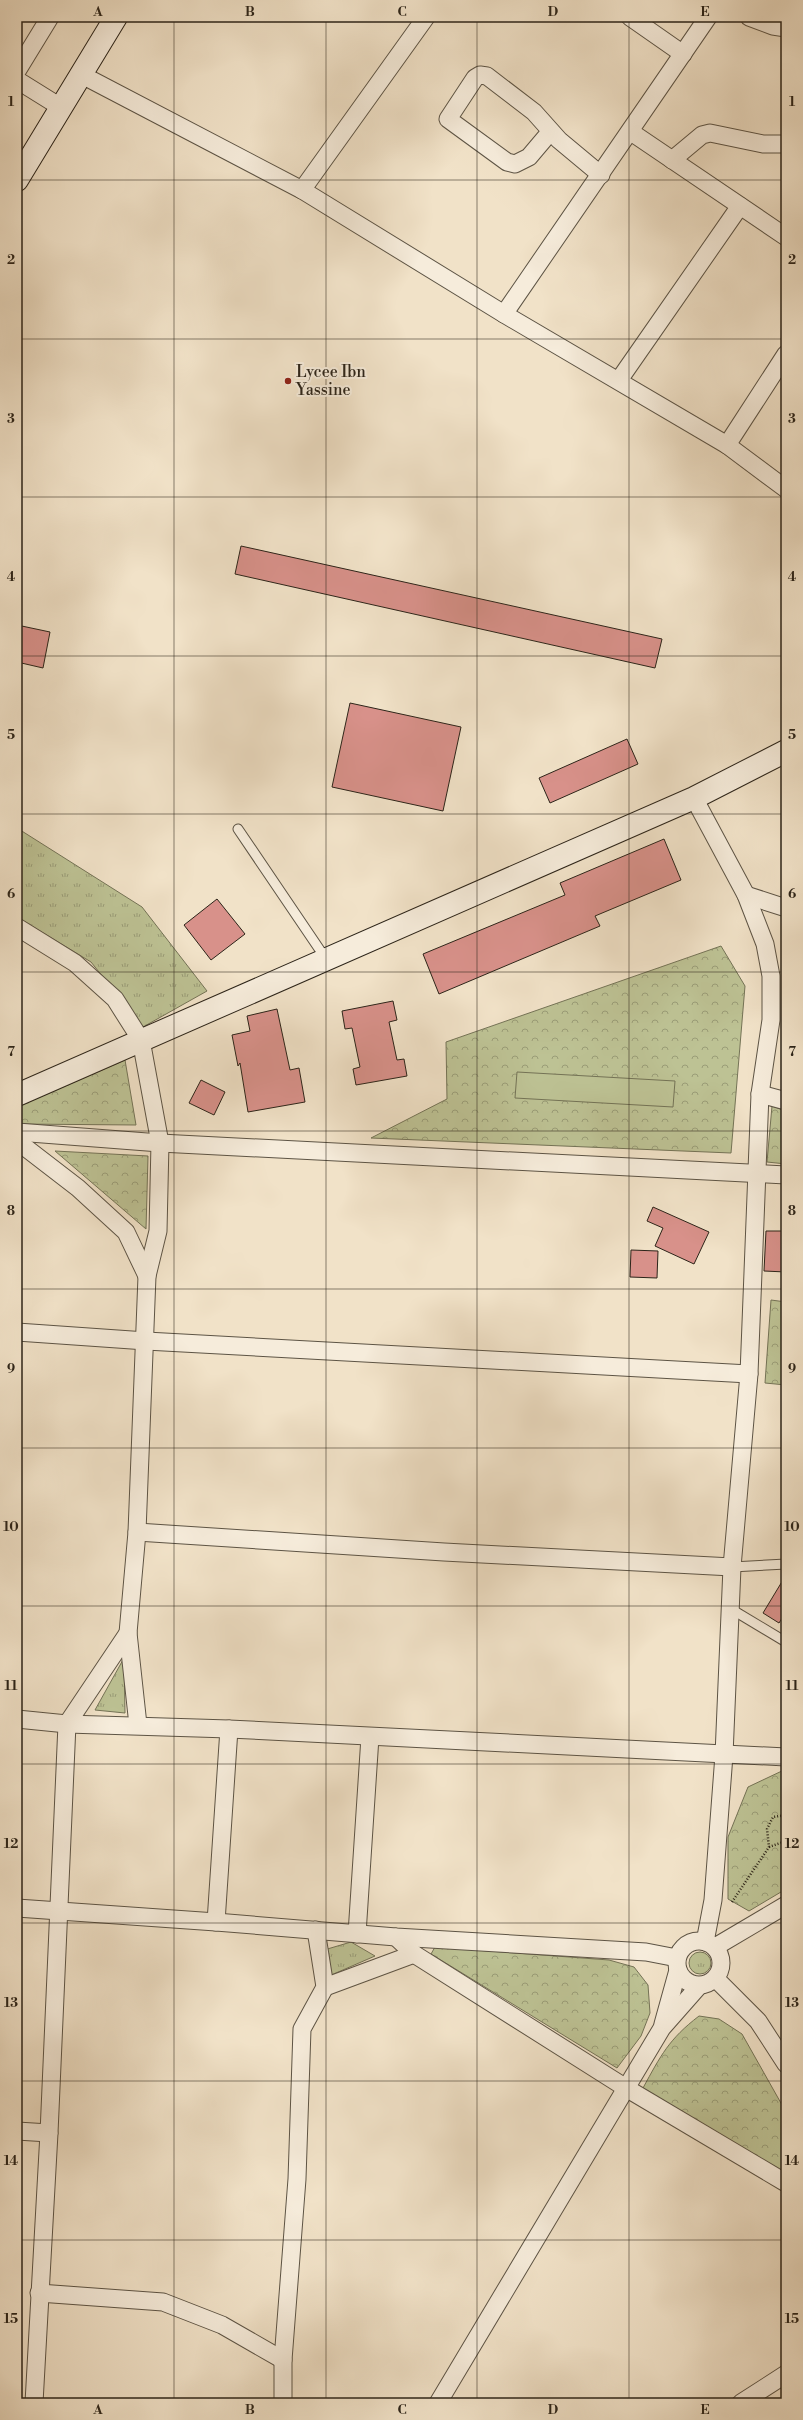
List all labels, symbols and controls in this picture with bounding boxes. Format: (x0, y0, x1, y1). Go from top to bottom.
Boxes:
text: A (92, 4, 103, 20)
text: B (245, 4, 255, 20)
text: C (397, 4, 407, 20)
text: D (548, 4, 558, 20)
text: E (700, 4, 710, 20)
text: 1 (8, 94, 15, 110)
text: 1 (789, 94, 796, 110)
text: 2 (7, 252, 15, 268)
text: 2 (788, 252, 796, 268)
place label: Lycee Ibn Yassine (295, 362, 366, 400)
marker: Lycee Ibn Yassine (283, 376, 293, 386)
text: 3 (7, 411, 15, 427)
text: 3 (788, 411, 796, 427)
text: 4 (7, 569, 16, 585)
text: 4 (788, 569, 797, 585)
text: 5 (7, 727, 15, 743)
text: 5 (788, 727, 796, 743)
text: 6 (7, 886, 15, 902)
text: 6 (788, 886, 796, 902)
text: 7 (7, 1044, 15, 1060)
text: 7 (788, 1044, 796, 1060)
text: 8 (7, 1203, 15, 1219)
text: 8 (788, 1203, 796, 1219)
text: 9 (7, 1361, 15, 1377)
text: 9 (788, 1361, 796, 1377)
text: 10 (3, 1519, 19, 1535)
text: 10 (784, 1519, 800, 1535)
text: 11 (5, 1678, 18, 1694)
text: 11 (786, 1678, 799, 1694)
text: 12 (4, 1836, 18, 1852)
text: 12 (785, 1836, 799, 1852)
text: 13 (4, 1995, 18, 2011)
text: 13 (785, 1995, 799, 2011)
text: 14 (4, 2153, 18, 2169)
text: 14 (785, 2153, 799, 2169)
text: 15 (4, 2311, 18, 2327)
text: 15 (785, 2311, 799, 2327)
text: A (92, 2402, 103, 2418)
text: B (245, 2402, 255, 2418)
text: C (397, 2402, 407, 2418)
text: D (548, 2402, 558, 2418)
text: E (700, 2402, 710, 2418)

